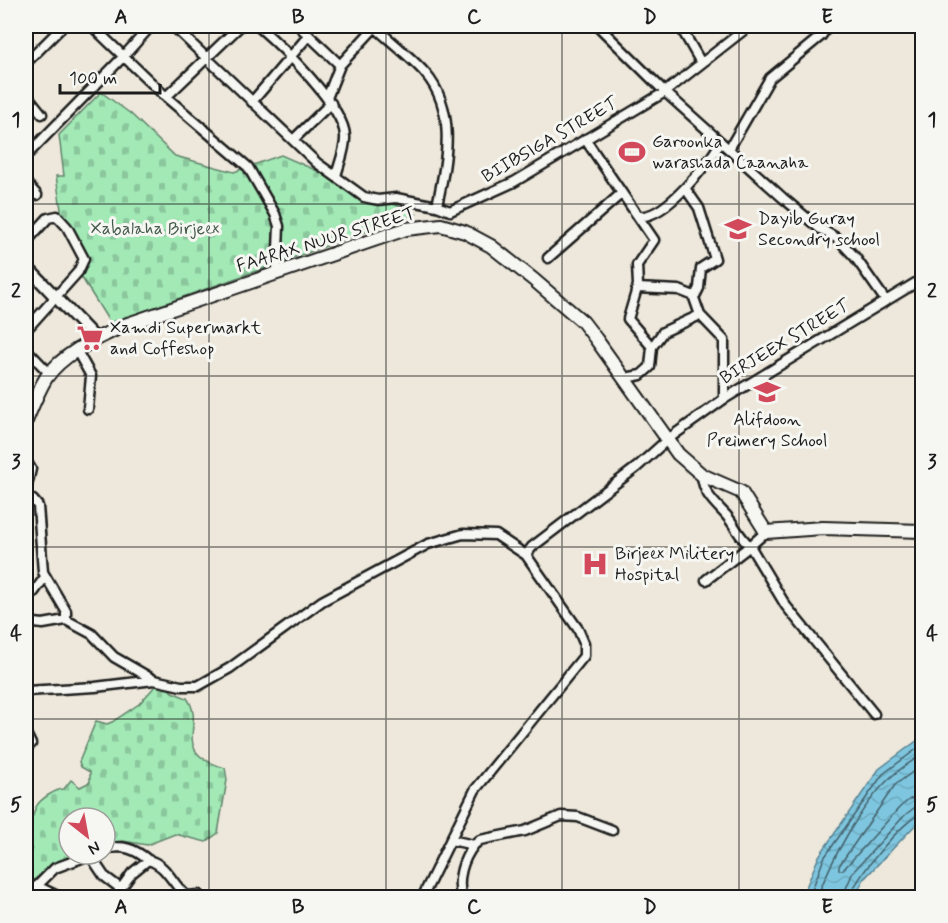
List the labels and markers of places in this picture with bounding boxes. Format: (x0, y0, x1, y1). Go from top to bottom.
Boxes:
place label: Garoonka warashada Caanaha (652, 130, 809, 175)
sports icon: Garoonka warashada Caanaha (617, 137, 647, 167)
place label: Dayib Guray Secondry school (758, 207, 880, 252)
school or university icon: Dayib Guray Secondry school (723, 214, 753, 244)
place label: Xamdi Supermarkt and Coffeshop (110, 316, 262, 361)
supermarket icon: Xamdi Supermarkt and Coffeshop (75, 323, 105, 353)
school or university icon: Alifdoon Preimery School (752, 377, 782, 407)
place label: Alifdoon Preimery School (707, 408, 827, 453)
place label: Birjeex Militery Hospital (615, 542, 734, 587)
hospital icon: Birjeex Militery Hospital (580, 549, 610, 579)

